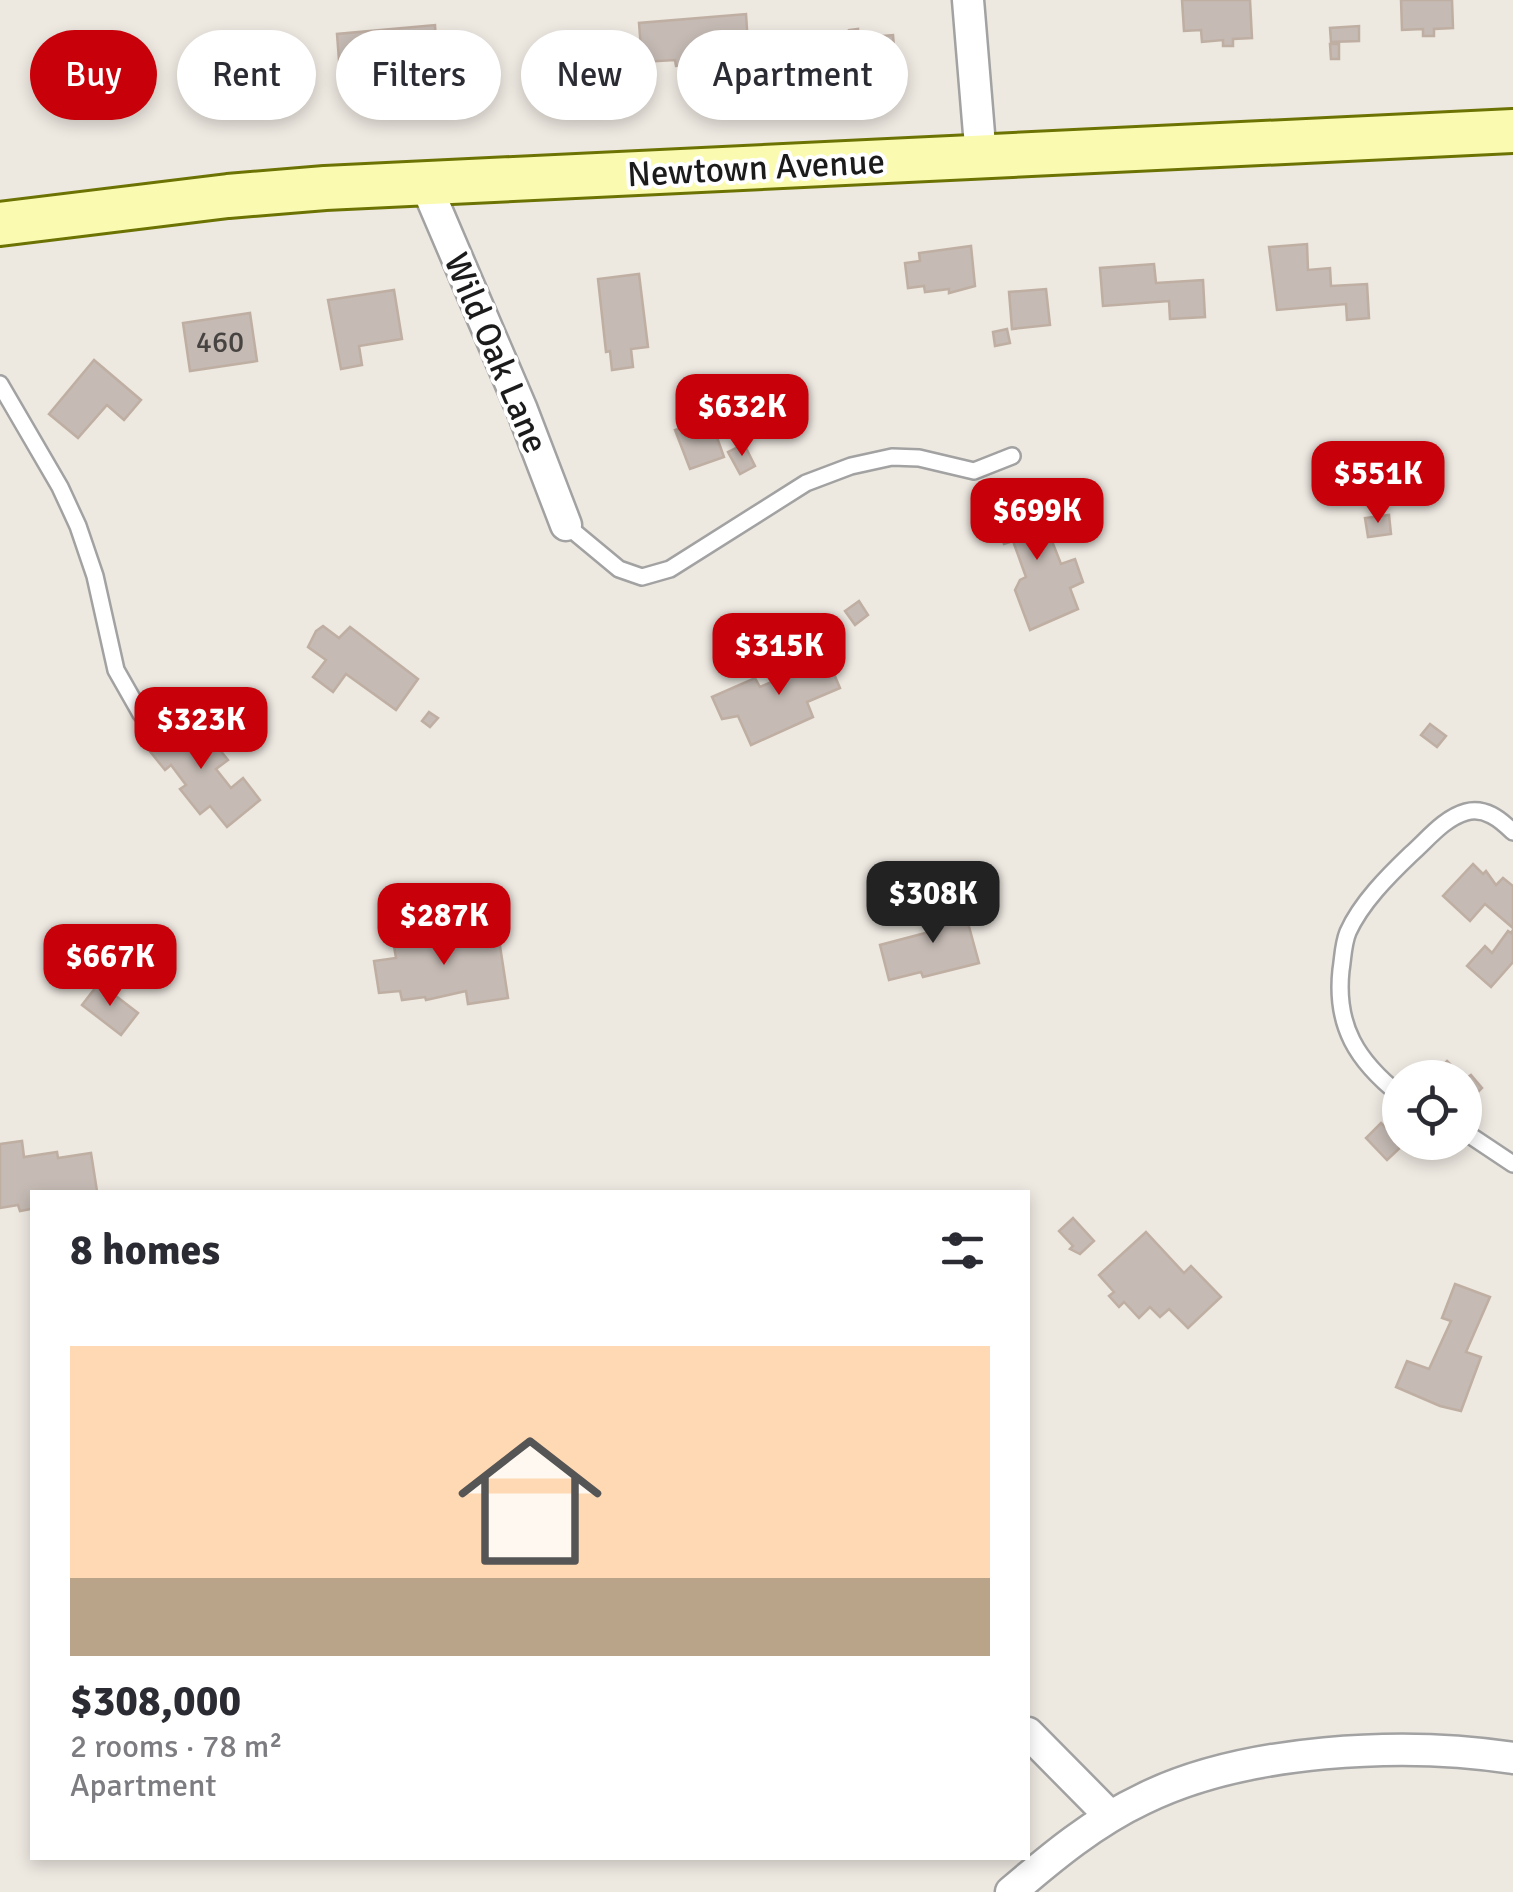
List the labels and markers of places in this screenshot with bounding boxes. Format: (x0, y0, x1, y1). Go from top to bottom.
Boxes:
pin: $632K (672, 374, 812, 459)
pin: $551K (1308, 441, 1448, 526)
pin: $699K (967, 478, 1107, 563)
pin: $315K (709, 613, 849, 698)
pin: $323K (131, 687, 271, 772)
pin: $308K (863, 861, 1003, 946)
pin: $287K (374, 883, 514, 968)
pin: $667K (40, 924, 180, 1009)

